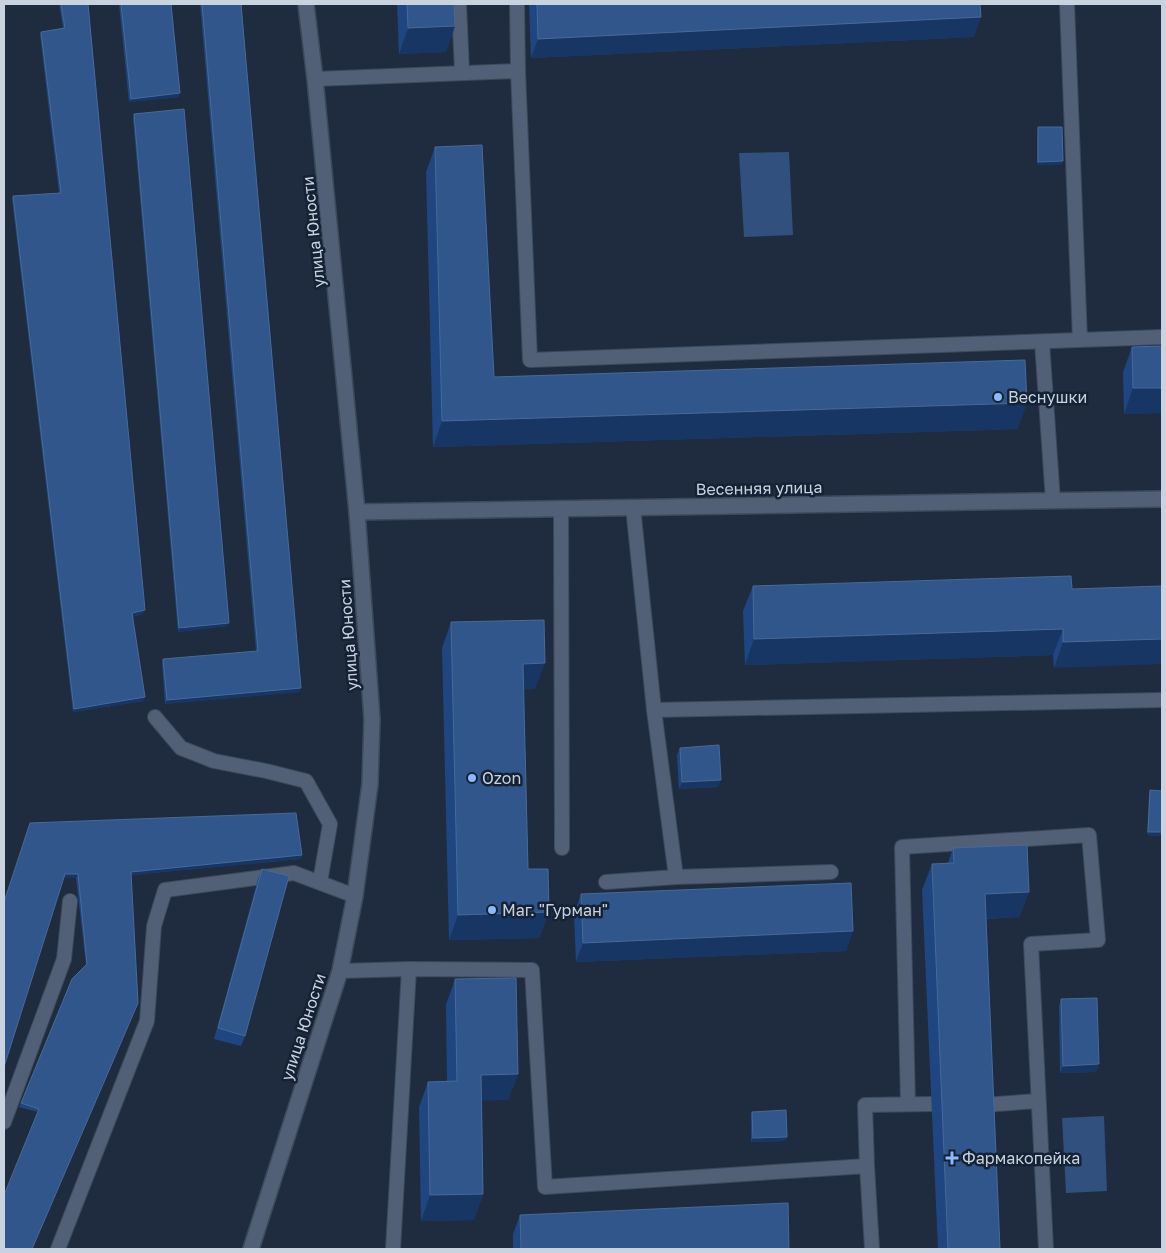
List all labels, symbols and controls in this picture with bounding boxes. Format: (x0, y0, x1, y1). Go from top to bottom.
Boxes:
street label: улица Юности (297, 175, 329, 289)
place label: Веснушки (1008, 387, 1087, 407)
marker: Веснушки (992, 391, 1004, 403)
street label: Весенняя улица (696, 477, 822, 499)
street label: улица Юности (334, 579, 362, 691)
place label: Ozon (482, 768, 521, 788)
marker: Ozon (466, 772, 478, 784)
place label: Маг. "Гурман" (502, 900, 608, 920)
marker: Маг. "Гурман" (486, 904, 498, 916)
street label: улица Юности (276, 971, 330, 1083)
place label: Фармакопейка (962, 1148, 1080, 1168)
marker: Фармакопейка (946, 1152, 958, 1164)

